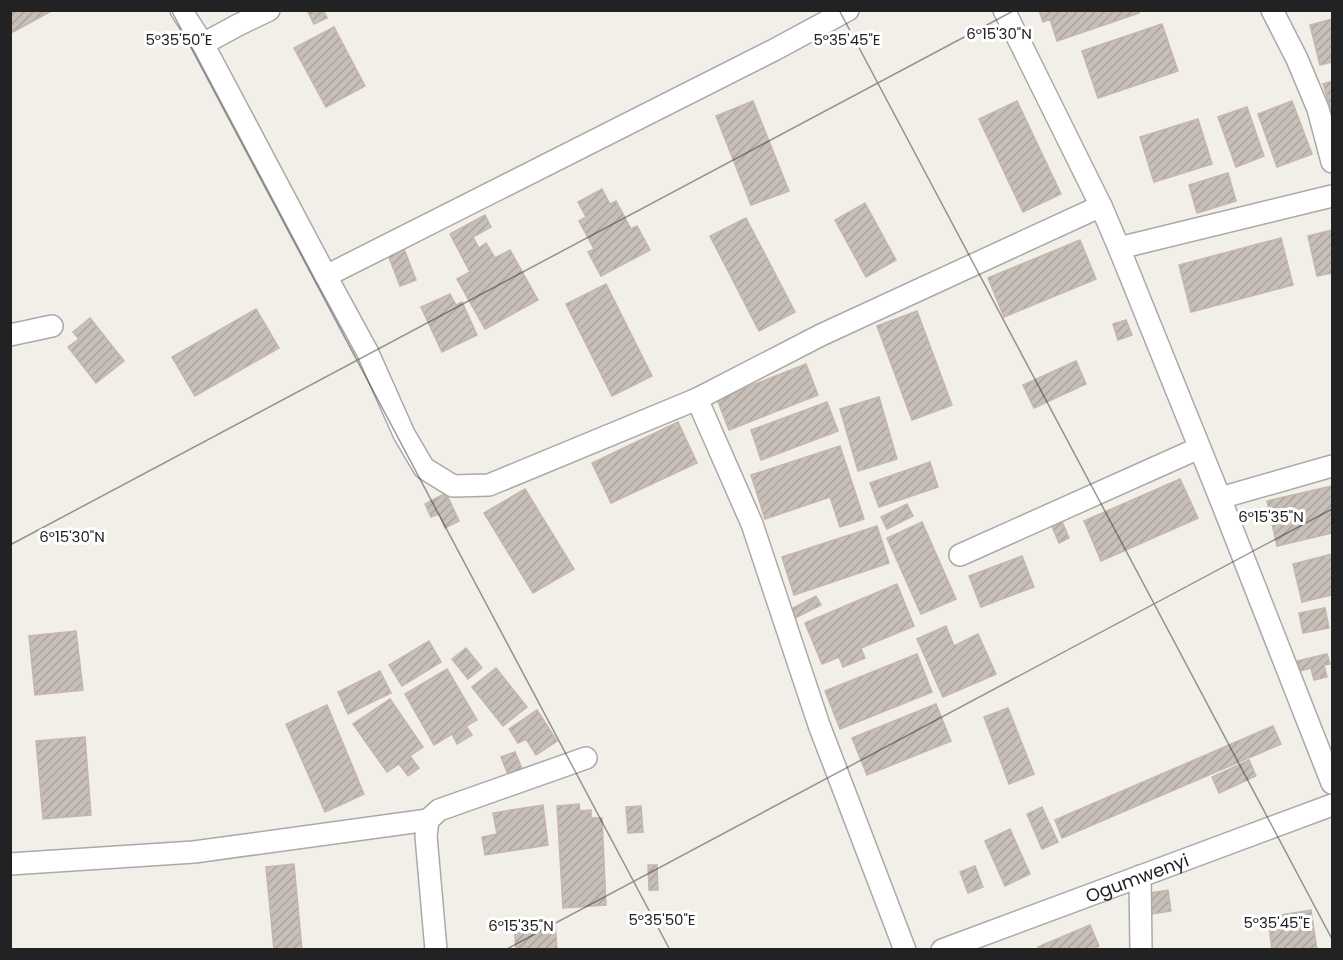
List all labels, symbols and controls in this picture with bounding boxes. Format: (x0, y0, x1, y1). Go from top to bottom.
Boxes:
text: 6°15'30"N (966, 23, 1032, 44)
text: 5°35'50"E (145, 29, 213, 50)
text: 5°35'45"E (813, 29, 881, 50)
text: 6°15'35"N (1238, 506, 1304, 527)
text: 6°15'30"N (39, 526, 105, 547)
street label: Ogumwenyi (1082, 847, 1192, 908)
text: 5°35'50"E (628, 909, 696, 930)
text: 5°35'45"E (1243, 912, 1311, 933)
text: 6°15'35"N (488, 915, 554, 936)

